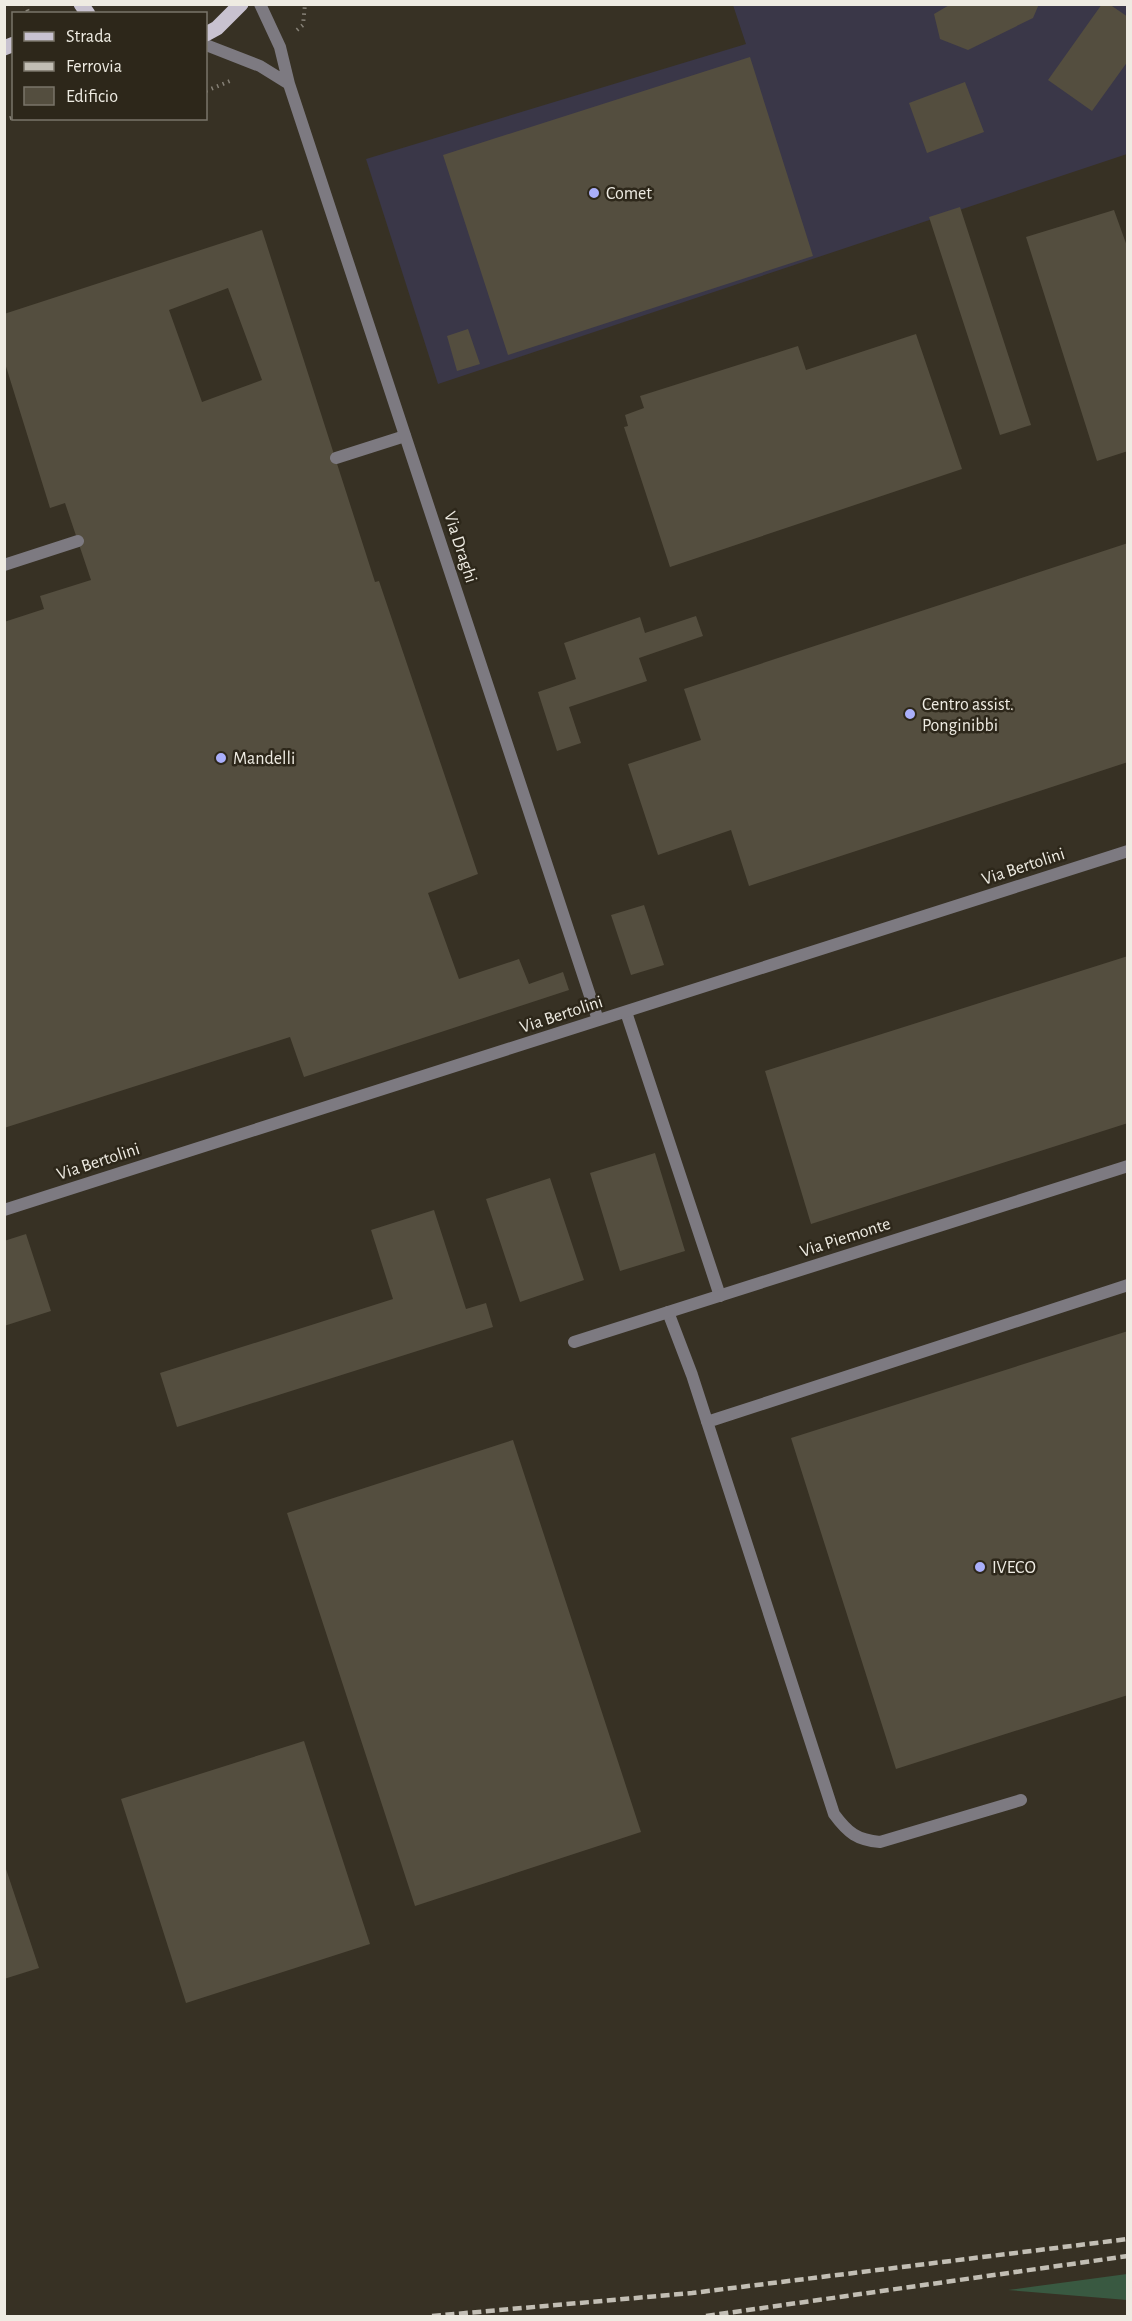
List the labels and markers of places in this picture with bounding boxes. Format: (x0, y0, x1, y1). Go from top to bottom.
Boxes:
place label: Comet (606, 185, 652, 203)
marker: Comet (587, 186, 601, 200)
place label: Centro assist. Ponginibbi (922, 696, 1014, 735)
marker: Centro assist. Ponginibbi (903, 707, 917, 721)
place label: Mandelli (233, 750, 295, 768)
marker: Mandelli (214, 751, 228, 765)
place label: IVECO (992, 1559, 1036, 1577)
marker: IVECO (973, 1560, 987, 1574)

